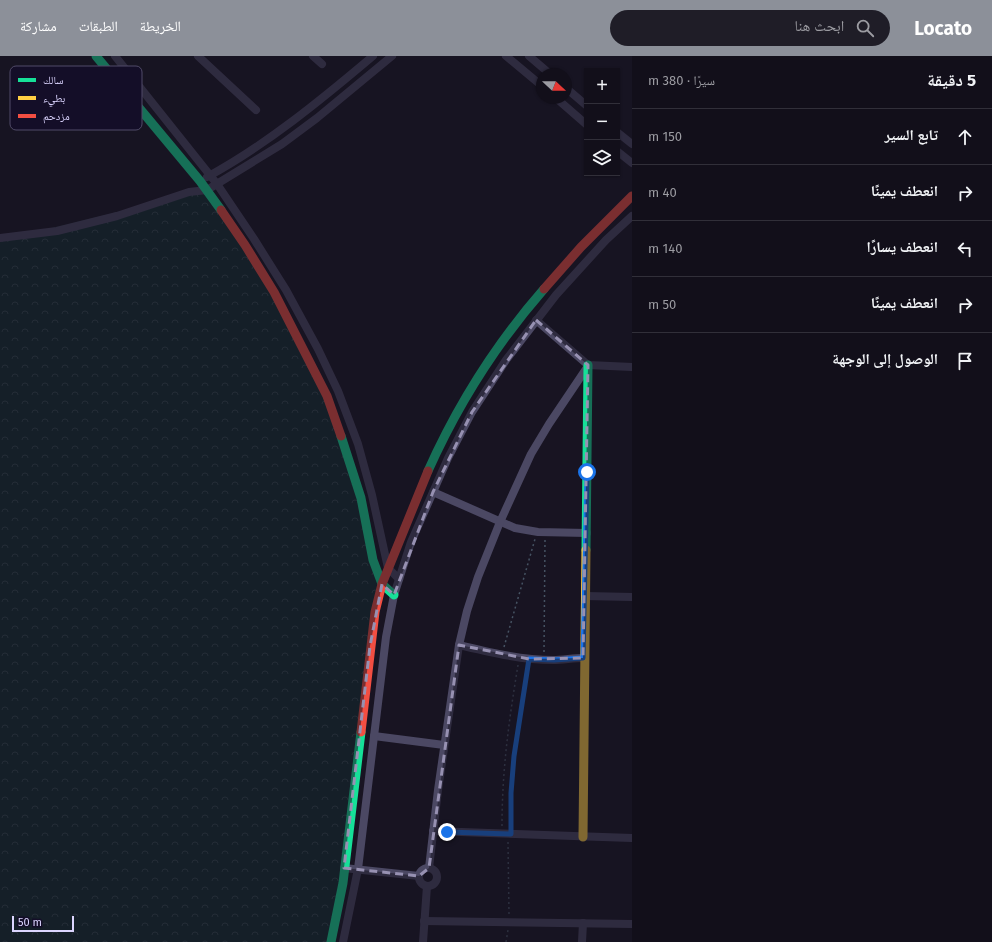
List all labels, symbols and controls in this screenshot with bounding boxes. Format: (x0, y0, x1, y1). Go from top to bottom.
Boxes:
search box (610, 10, 890, 46)
text: ابحث هنا (795, 17, 844, 35)
icon: search (854, 17, 876, 39)
text: Locato (914, 17, 972, 40)
text: مشاركة (20, 18, 57, 35)
text: الطبقات (79, 18, 118, 35)
text: الخريطة (140, 18, 181, 35)
legend (10, 66, 142, 130)
north arrow (536, 68, 572, 104)
map controls (584, 68, 620, 176)
button: + (584, 68, 620, 104)
text: 5 دقيقة (927, 70, 976, 91)
text: سيرًا · 380 m (648, 73, 715, 88)
text: سالك (43, 74, 63, 87)
text: بطيء (43, 92, 65, 107)
button: − (584, 104, 620, 140)
text: مزدحم (43, 110, 70, 124)
text: تابع السير (884, 126, 938, 144)
icon: ahead (954, 126, 976, 148)
text: 150 m (648, 129, 682, 144)
button: layers (584, 140, 620, 176)
text: انعطف يمينًا (871, 182, 938, 200)
icon: right (954, 182, 976, 204)
text: 40 m (648, 185, 677, 200)
text: انعطف يسارًا (866, 238, 938, 256)
icon: left (954, 238, 976, 260)
text: 140 m (648, 241, 682, 256)
text: انعطف يمينًا (871, 294, 938, 312)
icon: right (954, 294, 976, 316)
text: 50 m (648, 297, 676, 312)
text: الوصول إلى الوجهة (832, 350, 938, 368)
icon: arrive (954, 350, 976, 372)
route start (578, 463, 596, 481)
route end (438, 823, 456, 841)
scale bar (12, 914, 74, 933)
text: 50 m (18, 916, 42, 929)

